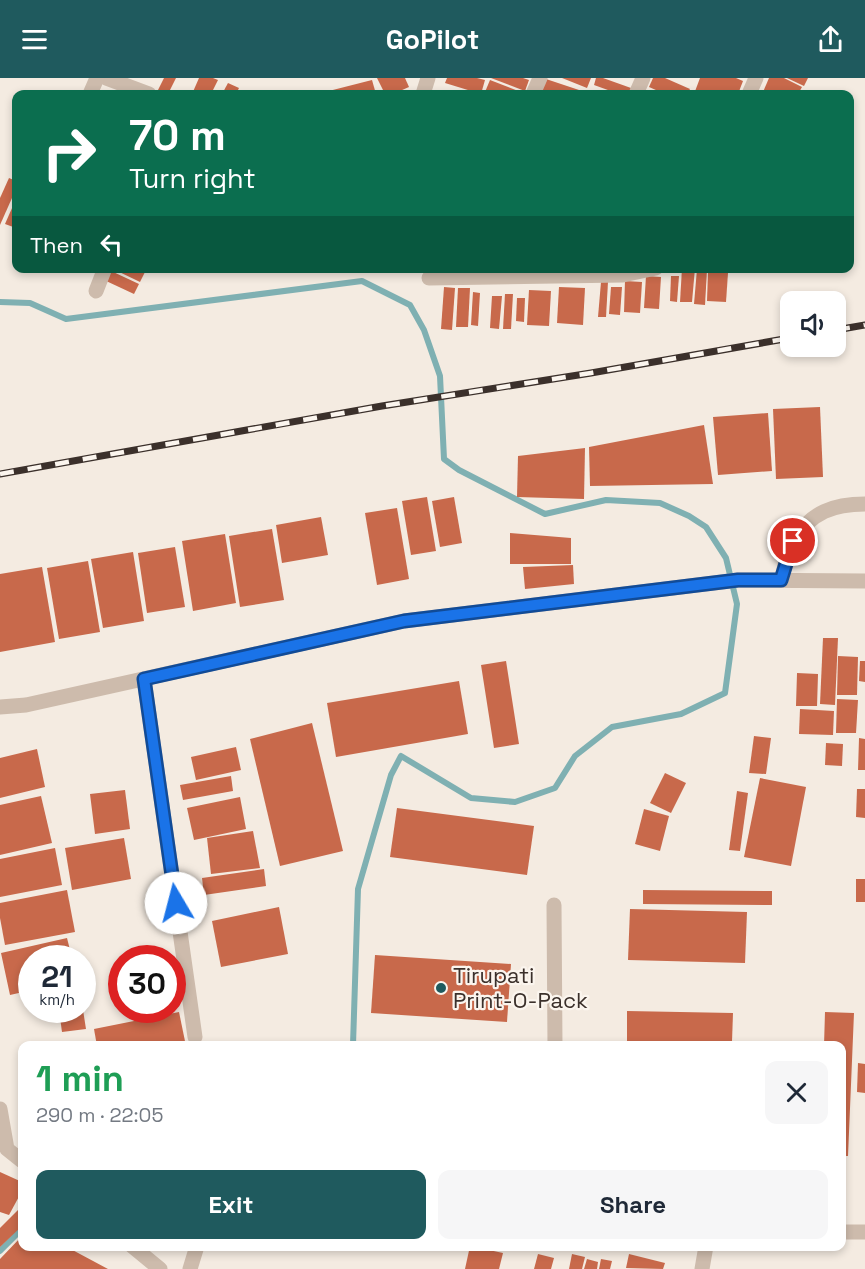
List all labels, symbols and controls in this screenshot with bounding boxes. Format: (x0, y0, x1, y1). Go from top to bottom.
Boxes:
text: GoPilot (386, 22, 479, 57)
icon: menu (18, 23, 51, 56)
icon: share (814, 23, 847, 56)
text: 70 m (129, 109, 226, 162)
icon: right (30, 114, 108, 192)
text: Turn right (129, 161, 256, 196)
icon: left (95, 228, 128, 261)
text: Then (30, 231, 83, 259)
map controls (780, 291, 846, 357)
button: sound (780, 291, 846, 357)
pin (767, 515, 818, 566)
icon: arrive (776, 524, 809, 557)
position arrow (144, 871, 208, 935)
speed limit sign: 30 (108, 945, 186, 1023)
text: 21 (41, 957, 73, 996)
place label: Tirupati Print-O-Pack (453, 961, 588, 1014)
marker: Tirupati Print-O-Pack (434, 981, 448, 995)
text: km/h (39, 990, 75, 1009)
text: 1 min (36, 1056, 124, 1102)
button: close (765, 1061, 828, 1124)
text: 290 m · 22:05 (36, 1102, 163, 1128)
button: Exit (36, 1170, 426, 1239)
button: Share (438, 1170, 828, 1239)

